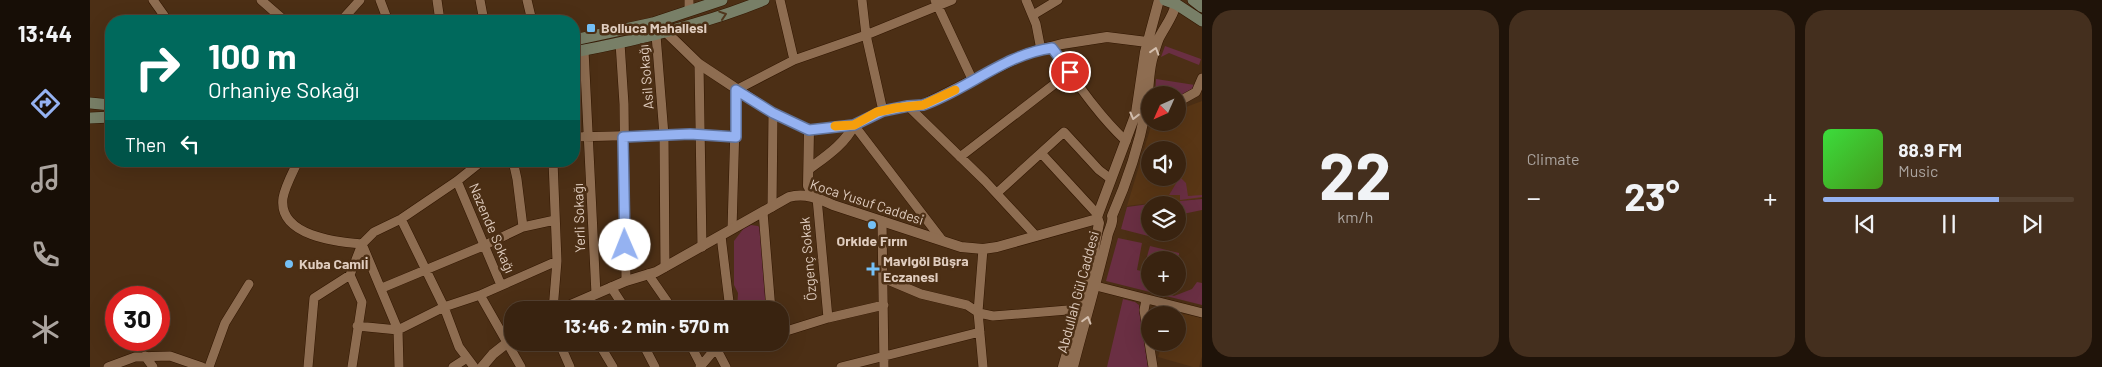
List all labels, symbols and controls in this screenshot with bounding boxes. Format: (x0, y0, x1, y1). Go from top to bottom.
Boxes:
one-way arrow (718, 11, 726, 21)
place label: Bolluca Mahallesi (601, 19, 707, 36)
text: 13:44 (18, 20, 72, 46)
marker: Bolluca Mahallesi (585, 22, 597, 34)
text: 100 m (208, 34, 297, 76)
icon: right (125, 35, 190, 100)
street label: Asil Sokağı (634, 44, 657, 110)
one-way arrow (1150, 47, 1160, 55)
pin (1049, 51, 1091, 93)
icon: arrive (1056, 58, 1084, 86)
text: Orhaniye Sokağı (208, 76, 360, 102)
icon: directions (28, 86, 63, 121)
north arrow (1141, 86, 1186, 131)
map controls (1141, 86, 1186, 351)
one-way arrow (1129, 111, 1140, 120)
icon: left (176, 130, 204, 158)
text: Then (125, 133, 166, 156)
text: 22 (1319, 135, 1392, 213)
text: 88.9 FM (1898, 138, 1962, 161)
button: sound (1141, 141, 1186, 186)
text: Climate (1527, 149, 1580, 168)
icon: music (28, 161, 63, 196)
text: Music (1898, 161, 1938, 180)
text: 23° (1624, 173, 1680, 219)
street label: Koca Yusuf Caddesi (808, 175, 926, 228)
street label: Nazende Sokağı (466, 180, 519, 275)
text: − (1527, 180, 1541, 214)
text: + (1763, 180, 1777, 214)
street label: Yerli Sokağı (569, 183, 588, 253)
button: layers (1141, 196, 1186, 241)
text: km/h (1337, 207, 1373, 226)
icon: previous (1851, 210, 1879, 238)
icon: pause (1935, 210, 1963, 238)
icon: next (2018, 210, 2046, 238)
street label: Özgenç Sokak (795, 216, 820, 302)
position arrow (598, 218, 650, 270)
marker: Orkide Fırın (866, 219, 878, 231)
street label: Abdullah Gül Caddesi (1053, 229, 1102, 355)
place label: Orkide Fırın (837, 232, 907, 249)
icon: phone (28, 237, 63, 272)
button: + (1141, 251, 1186, 296)
place label: Mavigöl Büşra Eczanesi (883, 252, 969, 285)
place label: Kuba Camiİ (299, 255, 368, 272)
marker: Kuba Camiİ (283, 258, 295, 270)
marker: Mavigöl Büşra Eczanesi (867, 263, 879, 275)
speed limit sign: 30 (105, 286, 170, 351)
button: − (1141, 306, 1186, 351)
icon: climate (28, 312, 63, 347)
text: 13:46 · 2 min · 570 m (564, 314, 729, 337)
one-way arrow (1081, 317, 1091, 325)

